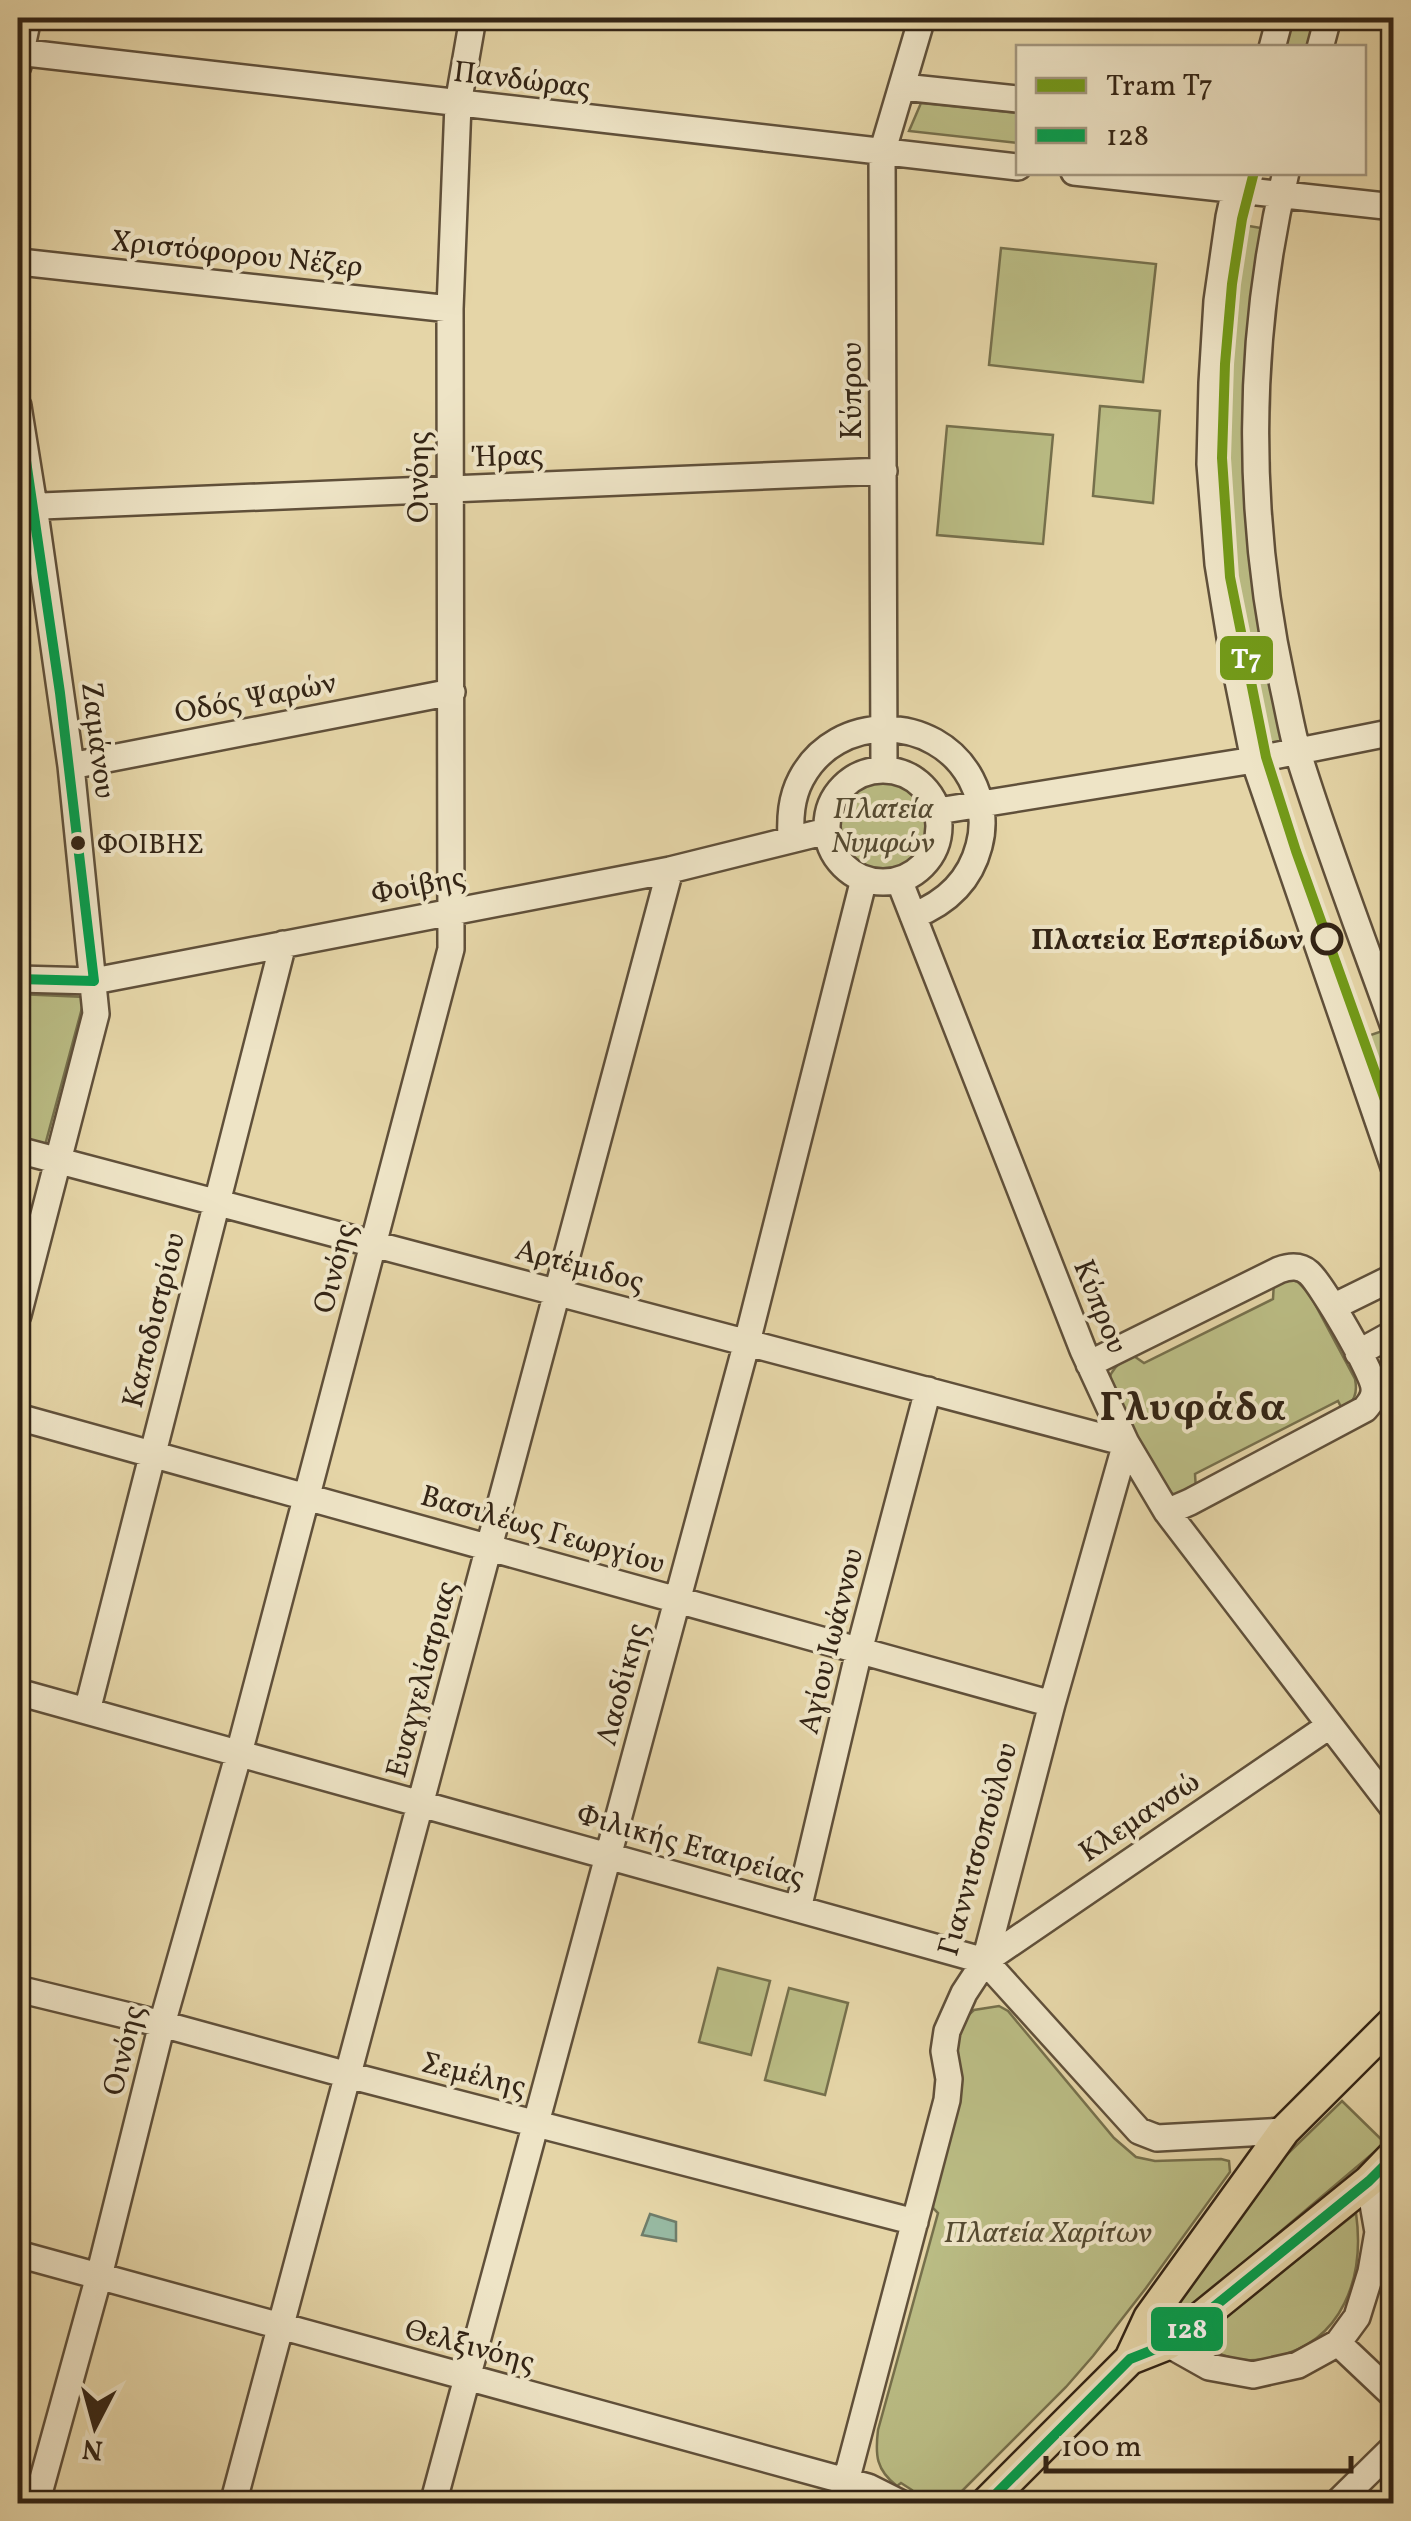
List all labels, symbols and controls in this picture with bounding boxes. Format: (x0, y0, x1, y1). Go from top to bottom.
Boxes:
legend (1016, 45, 1366, 175)
street label: Πανδώρας (451, 52, 593, 110)
text: Tram Τ7 (1106, 66, 1213, 108)
text: 128 (1106, 116, 1149, 158)
street label: Χριστόφορου Νέζερ (109, 221, 365, 289)
street label: Κύπρου (832, 342, 874, 440)
street label: Οινόης (399, 431, 441, 523)
street label: Ήρας (471, 435, 544, 479)
line badge: Τ7 (1218, 634, 1275, 682)
text: Τ7 (1230, 641, 1262, 680)
street label: Οδóς Ψαρών (171, 663, 340, 735)
street label: Ζαμάνου (69, 680, 125, 801)
park label: Πλατεία Νυμφών (831, 789, 935, 865)
place label: ΦΟΙΒΗΣ (97, 826, 204, 865)
marker: ΦΟΙΒΗΣ (68, 833, 88, 853)
street label: Φοίβης (368, 857, 469, 917)
place label: Πλατεία Εσπερίδων (1031, 920, 1303, 962)
marker: Πλατεία Εσπερίδων (1312, 924, 1342, 954)
street label: Οινόης (304, 1219, 368, 1318)
street label: Καποδιστρίου (113, 1228, 197, 1413)
street label: Αρτέμιδος (510, 1230, 648, 1304)
street label: Κύπρου (1061, 1254, 1137, 1360)
district label: Γλυφάδα (1100, 1382, 1288, 1438)
street label: Βασιλέως Γεωργίου (415, 1476, 669, 1586)
street label: Αγίου Ιωάννου (789, 1544, 875, 1739)
street label: Ευαγγελίστριας (376, 1576, 469, 1783)
street label: Λαοδίκης (586, 1619, 659, 1751)
street label: Γιαννιτσοπούλου (928, 1738, 1029, 1961)
street label: Κλεμανσώ (1071, 1762, 1209, 1874)
street label: Φιλικής Εταιρείας (571, 1794, 809, 1900)
street label: Οινόης (93, 2001, 156, 2100)
street label: Σεμέλης (417, 2043, 530, 2109)
park label: Πλατεία Χαρίτων (944, 2213, 1152, 2255)
line badge: 128 (1149, 2305, 1225, 2353)
street label: Θελξινόης (400, 2309, 539, 2384)
text: 128 (1166, 2311, 1208, 2350)
north arrow (45, 2376, 145, 2476)
scale bar (1046, 2411, 1351, 2473)
text: 100 m (1061, 2427, 1142, 2469)
text: N (81, 2428, 105, 2469)

